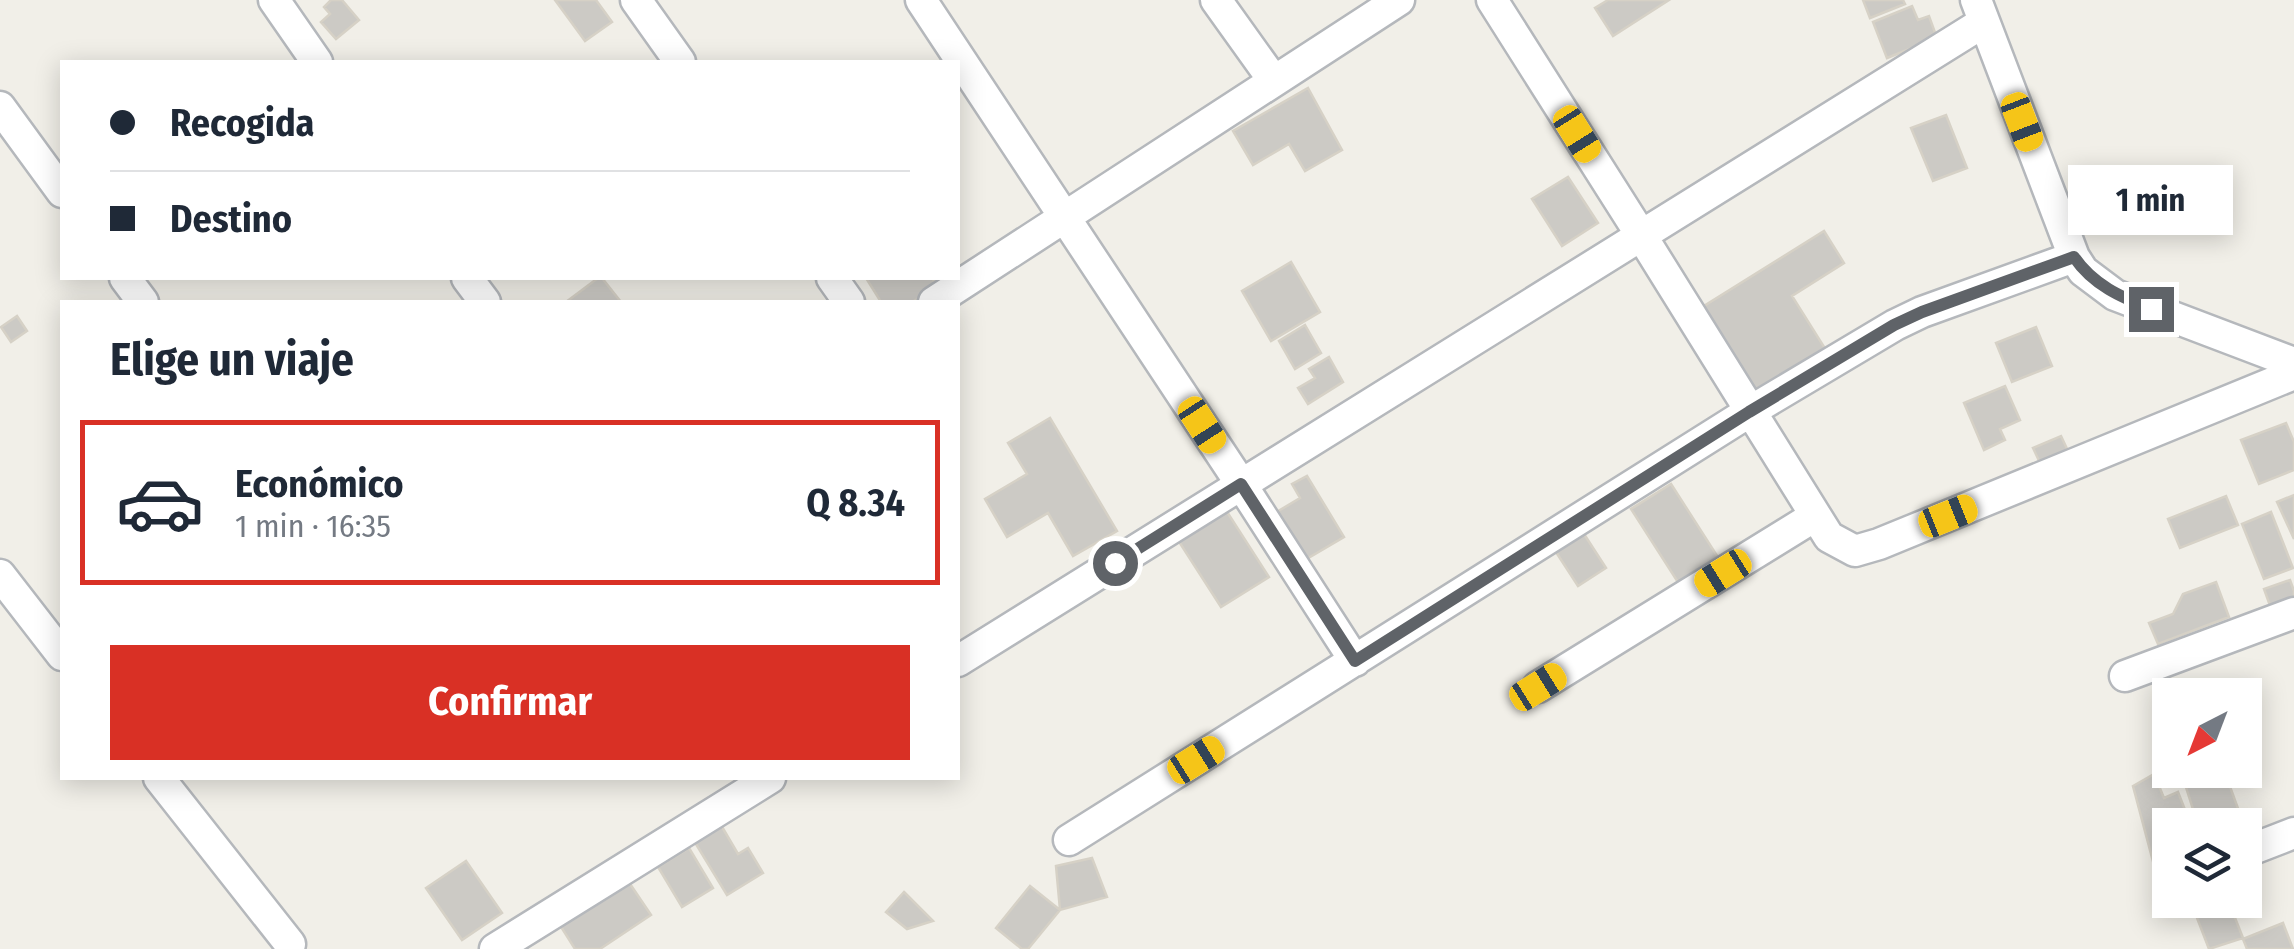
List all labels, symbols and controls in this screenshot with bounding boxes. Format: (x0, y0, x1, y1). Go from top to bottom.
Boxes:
car (1997, 89, 2047, 155)
text: Recogida (170, 100, 314, 146)
car (1548, 101, 1606, 167)
callout: 1 min (2068, 164, 2234, 234)
text: 1 min (2116, 181, 2185, 219)
text: Destino (170, 196, 292, 242)
route end (2129, 287, 2174, 332)
text: Elige un viaje (110, 333, 354, 387)
car (1173, 392, 1231, 458)
icon: car (115, 458, 205, 548)
text: Económico (235, 461, 404, 507)
text: Q 8.34 (806, 480, 905, 526)
car (1915, 491, 1981, 541)
text: 1 min · 16:35 (235, 507, 391, 545)
route start (1093, 541, 1138, 586)
car (1690, 544, 1756, 602)
button: Confirmar (110, 645, 910, 760)
car (1505, 658, 1571, 716)
north arrow (2152, 678, 2262, 788)
map controls (2152, 678, 2262, 918)
car (1163, 731, 1229, 789)
button: layers (2152, 808, 2262, 918)

